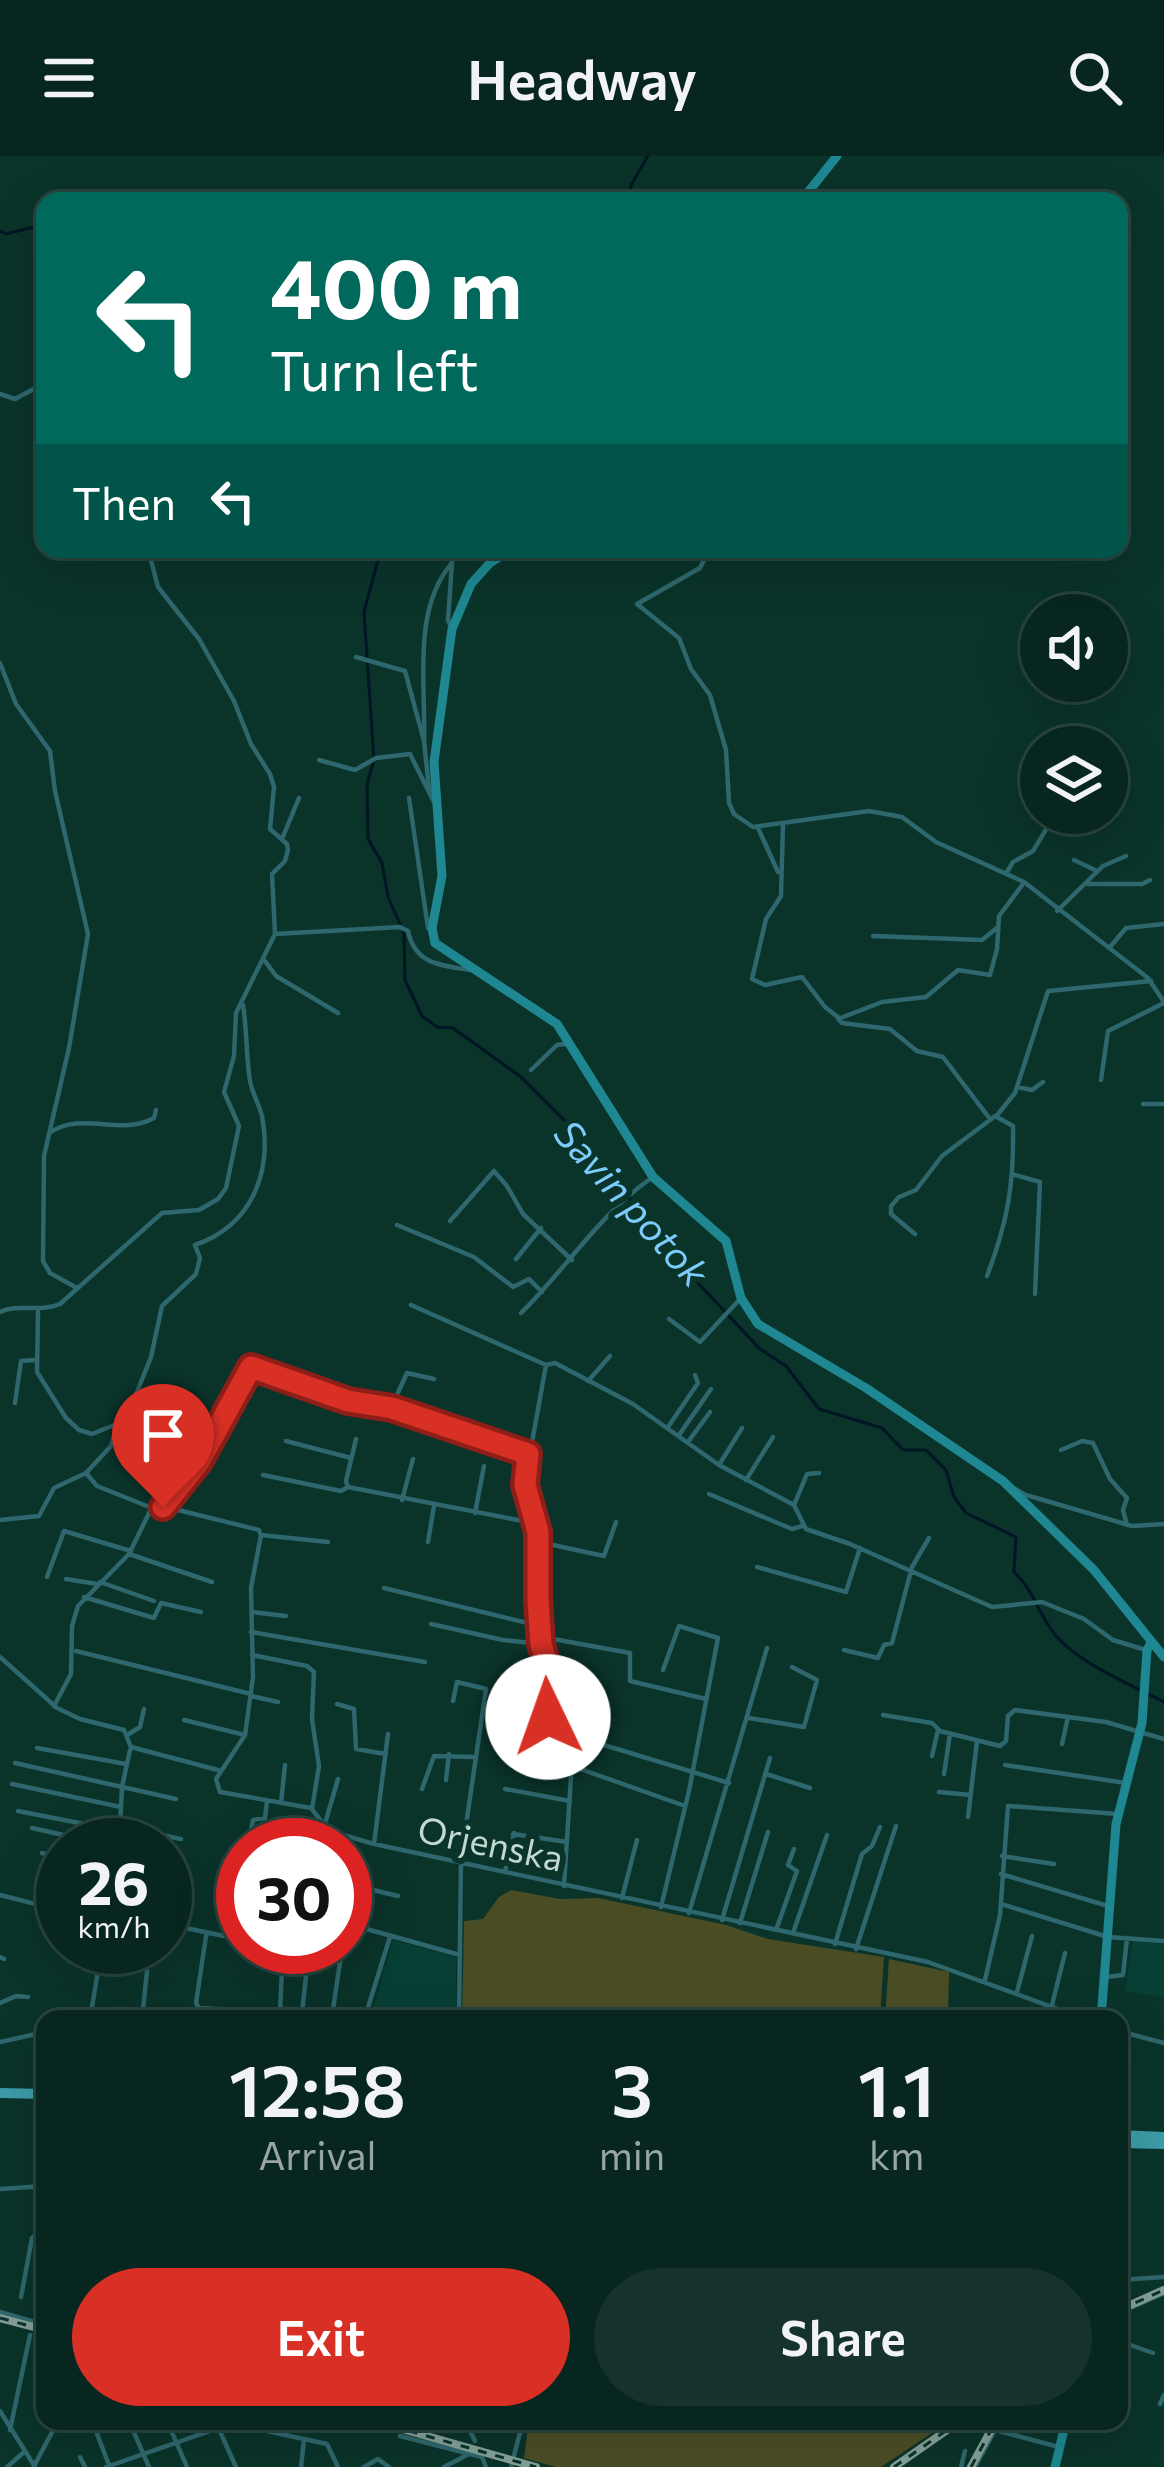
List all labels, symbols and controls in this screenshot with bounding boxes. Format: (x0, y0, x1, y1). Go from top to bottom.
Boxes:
icon: menu (36, 45, 102, 111)
text: Headway (467, 45, 697, 111)
icon: search (1062, 45, 1128, 111)
text: 400 m (270, 234, 523, 336)
icon: left (72, 240, 228, 396)
text: Turn left (270, 336, 478, 402)
icon: left (200, 468, 266, 534)
text: Then (72, 474, 176, 529)
map controls (1020, 594, 1128, 834)
button: sound (1020, 594, 1128, 702)
button: layers (1020, 726, 1128, 834)
water label: Savin potok (546, 1109, 721, 1296)
pin (112, 1384, 214, 1507)
icon: arrive (130, 1402, 196, 1468)
position arrow (485, 1654, 611, 1780)
street label: Orjenska (414, 1805, 568, 1879)
speed limit sign: 30 (216, 1818, 372, 1974)
text: 26 (79, 1844, 149, 1917)
text: km/h (78, 1907, 150, 1944)
text: 12:58 (229, 2044, 406, 2132)
text: 3 (611, 2044, 653, 2132)
text: 1.1 (858, 2044, 935, 2132)
text: Arrival (258, 2130, 376, 2178)
text: min (599, 2130, 665, 2178)
text: km (869, 2130, 924, 2178)
button: Exit (72, 2268, 570, 2406)
button: Share (594, 2268, 1092, 2406)

